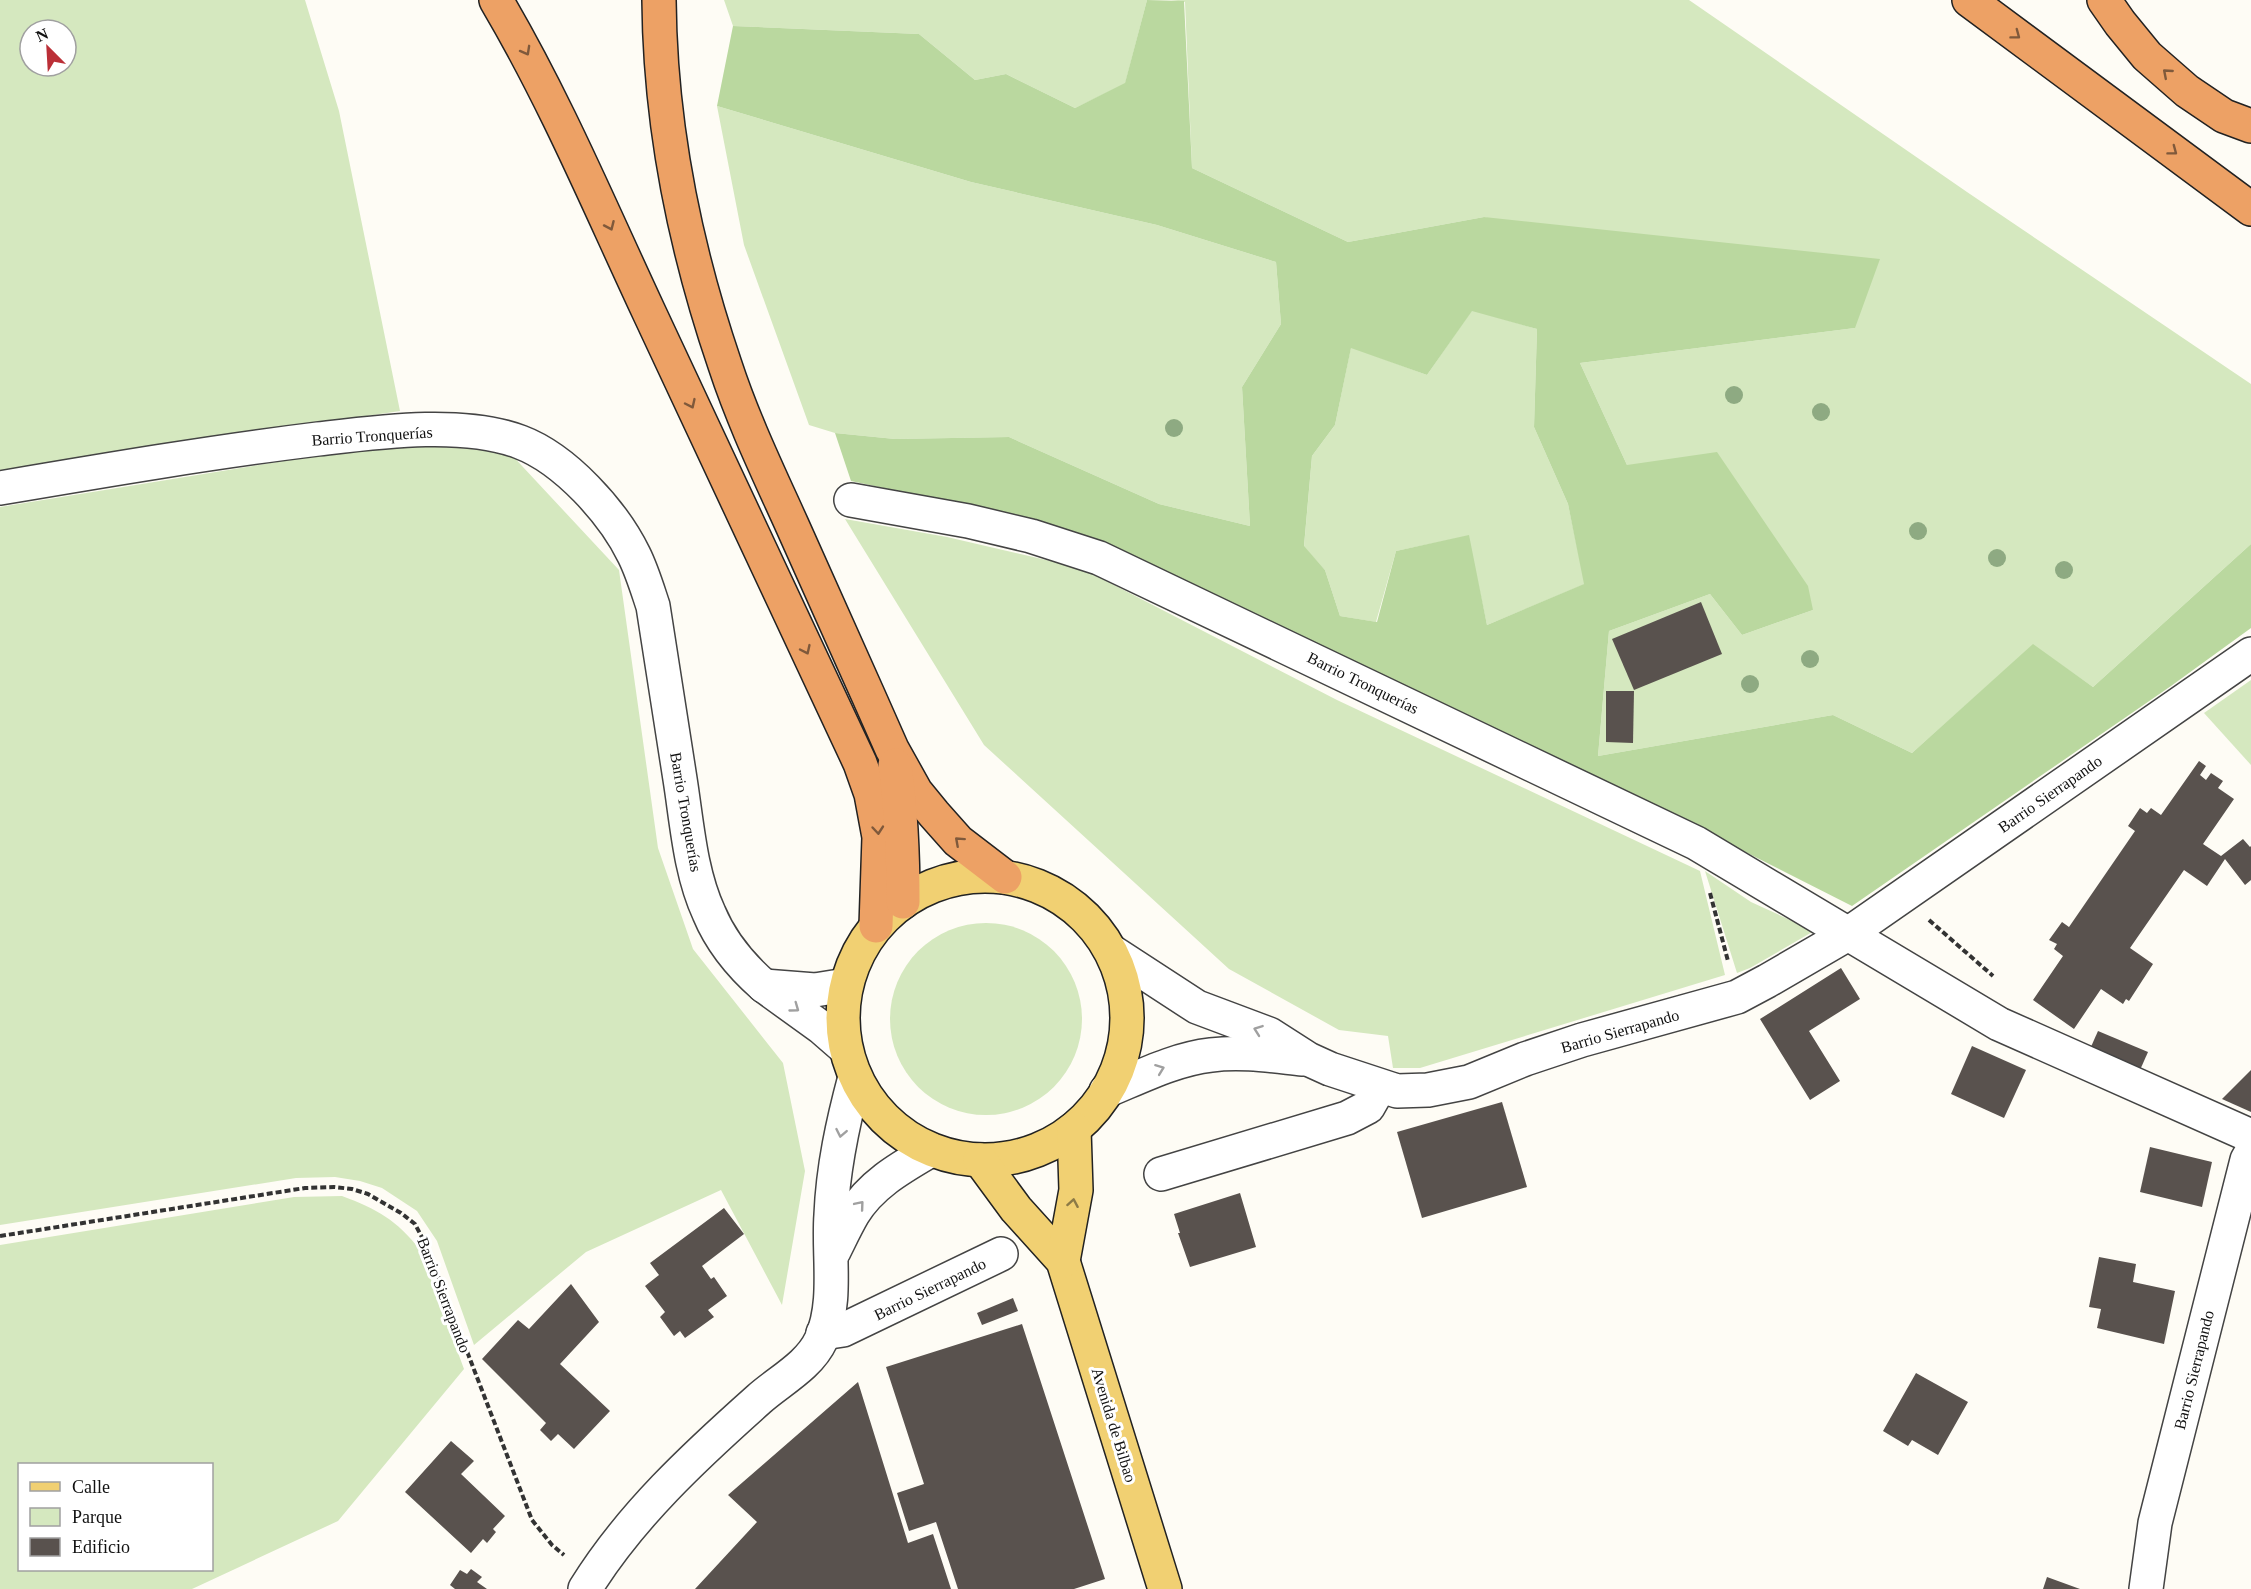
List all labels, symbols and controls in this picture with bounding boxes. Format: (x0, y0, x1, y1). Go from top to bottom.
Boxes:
north arrow (18, 18, 78, 78)
text: N (33, 24, 51, 45)
one-way arrow (2010, 28, 2021, 39)
one-way arrow (518, 44, 530, 55)
one-way arrow (2163, 69, 2174, 80)
one-way arrow (2166, 144, 2177, 155)
one-way arrow (603, 220, 615, 231)
one-way arrow (684, 397, 696, 408)
street label: Barrio Tronquerías (311, 423, 433, 450)
one-way arrow (799, 644, 811, 655)
street label: Barrio Tronquerías (1304, 649, 1421, 718)
street label: Barrio Tronquerías (666, 751, 705, 873)
street label: Barrio Sierrapando (1995, 752, 2105, 837)
one-way arrow (871, 826, 884, 835)
one-way arrow (955, 837, 966, 848)
one-way arrow (788, 1001, 799, 1012)
street label: Barrio Sierrapando (1559, 1006, 1681, 1057)
one-way arrow (1253, 1024, 1264, 1037)
one-way arrow (1154, 1064, 1165, 1076)
one-way arrow (835, 1128, 848, 1138)
one-way arrow (1066, 1199, 1079, 1209)
one-way arrow (853, 1201, 864, 1212)
street label: Barrio Sierrapando (413, 1235, 474, 1355)
street label: Barrio Sierrapando (871, 1255, 989, 1324)
street label: Barrio Sierrapando (2171, 1309, 2218, 1432)
street label: Avenida de Bilbao (1089, 1366, 1139, 1484)
legend (18, 1463, 213, 1571)
text: Calle (72, 1477, 110, 1497)
text: Parque (72, 1507, 122, 1527)
text: Edificio (72, 1537, 130, 1557)

